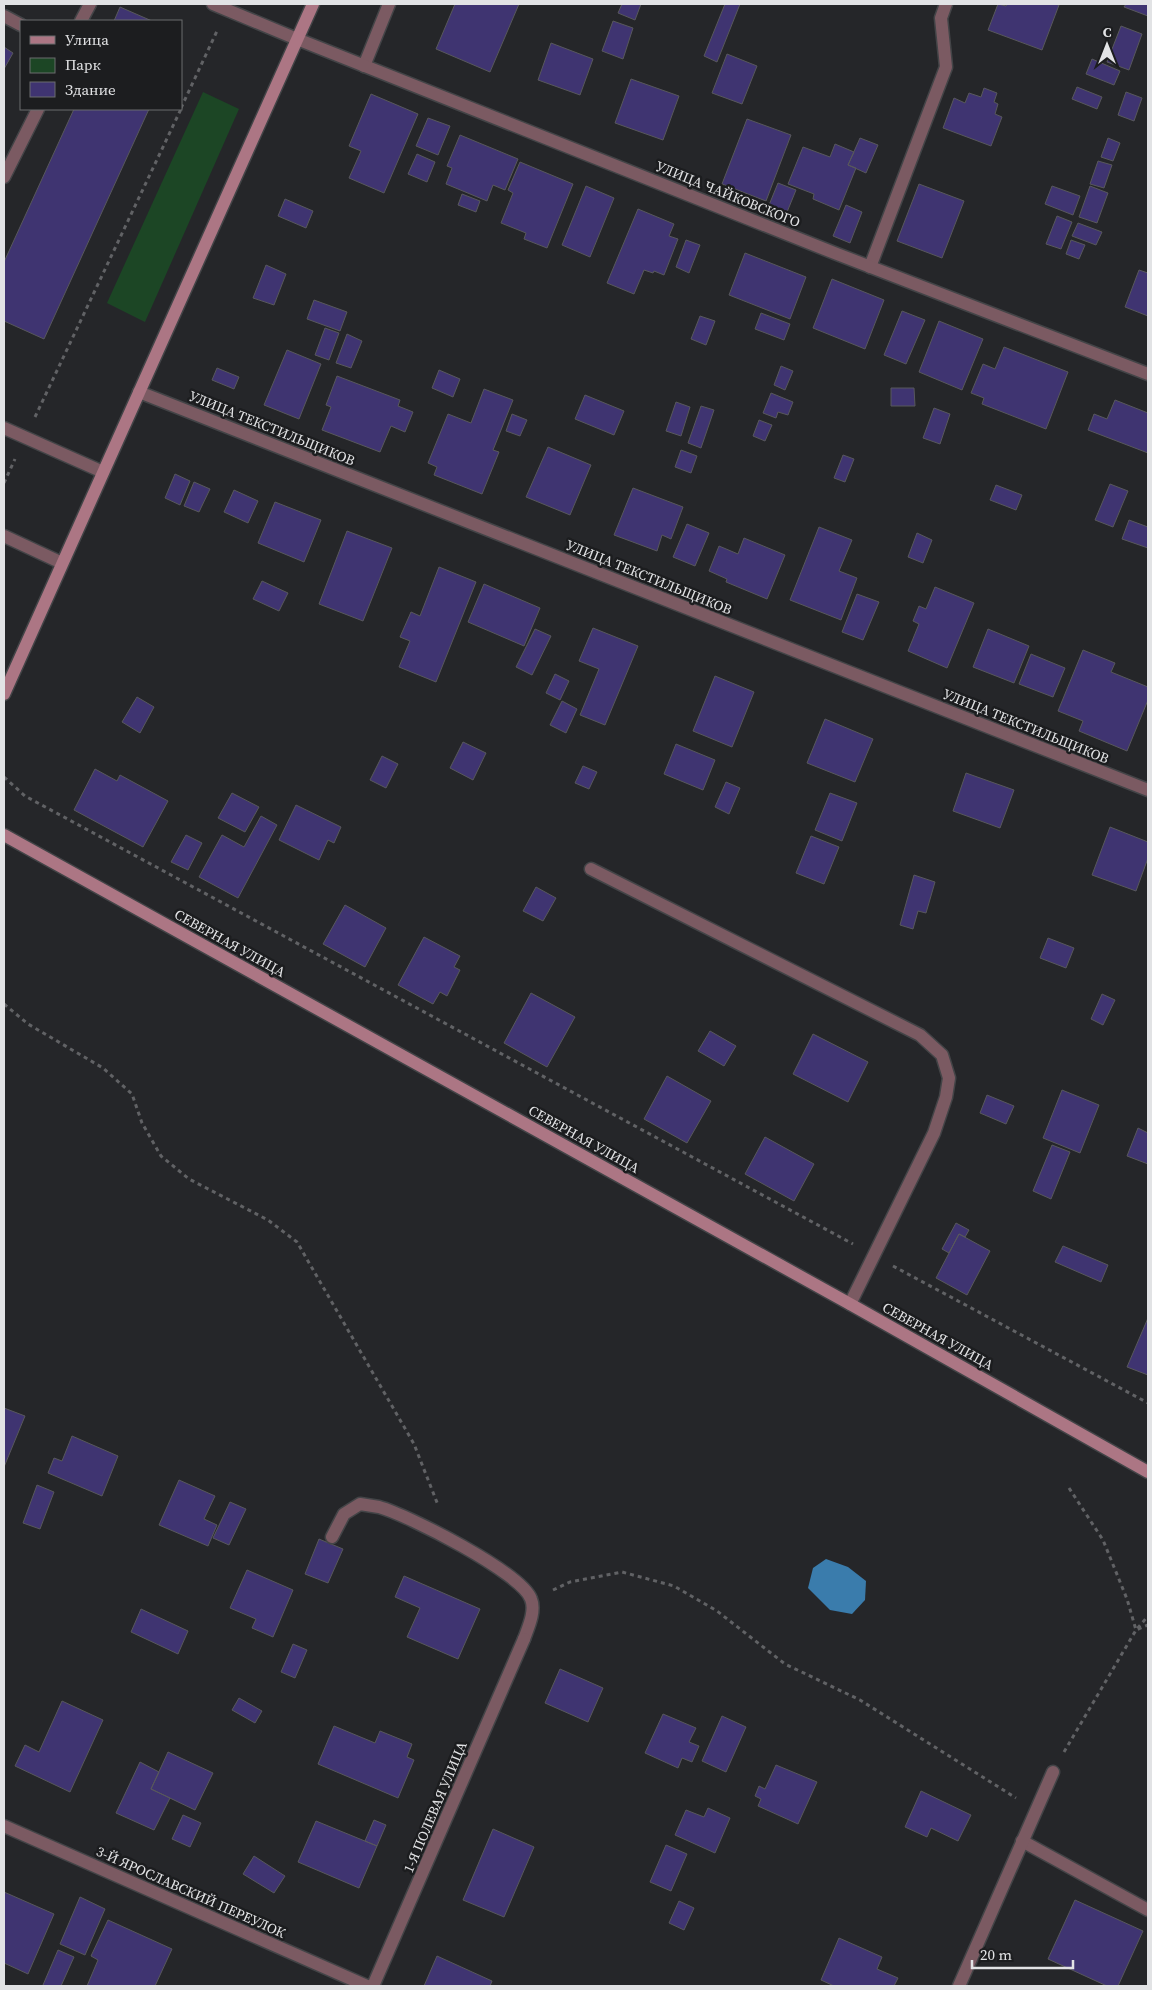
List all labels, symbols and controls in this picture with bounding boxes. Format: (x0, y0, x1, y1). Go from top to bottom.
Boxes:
legend (20, 20, 182, 110)
north arrow (1082, 20, 1132, 70)
text: С (1103, 22, 1112, 42)
text: Улица (65, 29, 109, 50)
text: Парк (65, 54, 101, 75)
text: Здание (65, 79, 116, 100)
street label: УЛИЦА ЧАЙКОВСКОГО (653, 156, 803, 232)
street label: УЛИЦА ТЕКСТИЛЬЩИКОВ (186, 386, 358, 471)
street label: УЛИЦА ТЕКСТИЛЬЩИКОВ (563, 535, 735, 620)
street label: УЛИЦА ТЕКСТИЛЬЩИКОВ (940, 684, 1112, 769)
street label: СЕВЕРНАЯ УЛИЦА (171, 904, 290, 982)
street label: СЕВЕРНАЯ УЛИЦА (525, 1100, 644, 1178)
street label: СЕВЕРНАЯ УЛИЦА (879, 1297, 998, 1375)
street label: 1-Я ПОЛЕВАЯ УЛИЦА (398, 1738, 472, 1876)
street label: 3-Й ЯРОСЛАВСКИЙ ПЕРЕУЛОК (93, 1841, 290, 1943)
scale bar (972, 1938, 1073, 1970)
text: 20 m (980, 1944, 1012, 1965)

